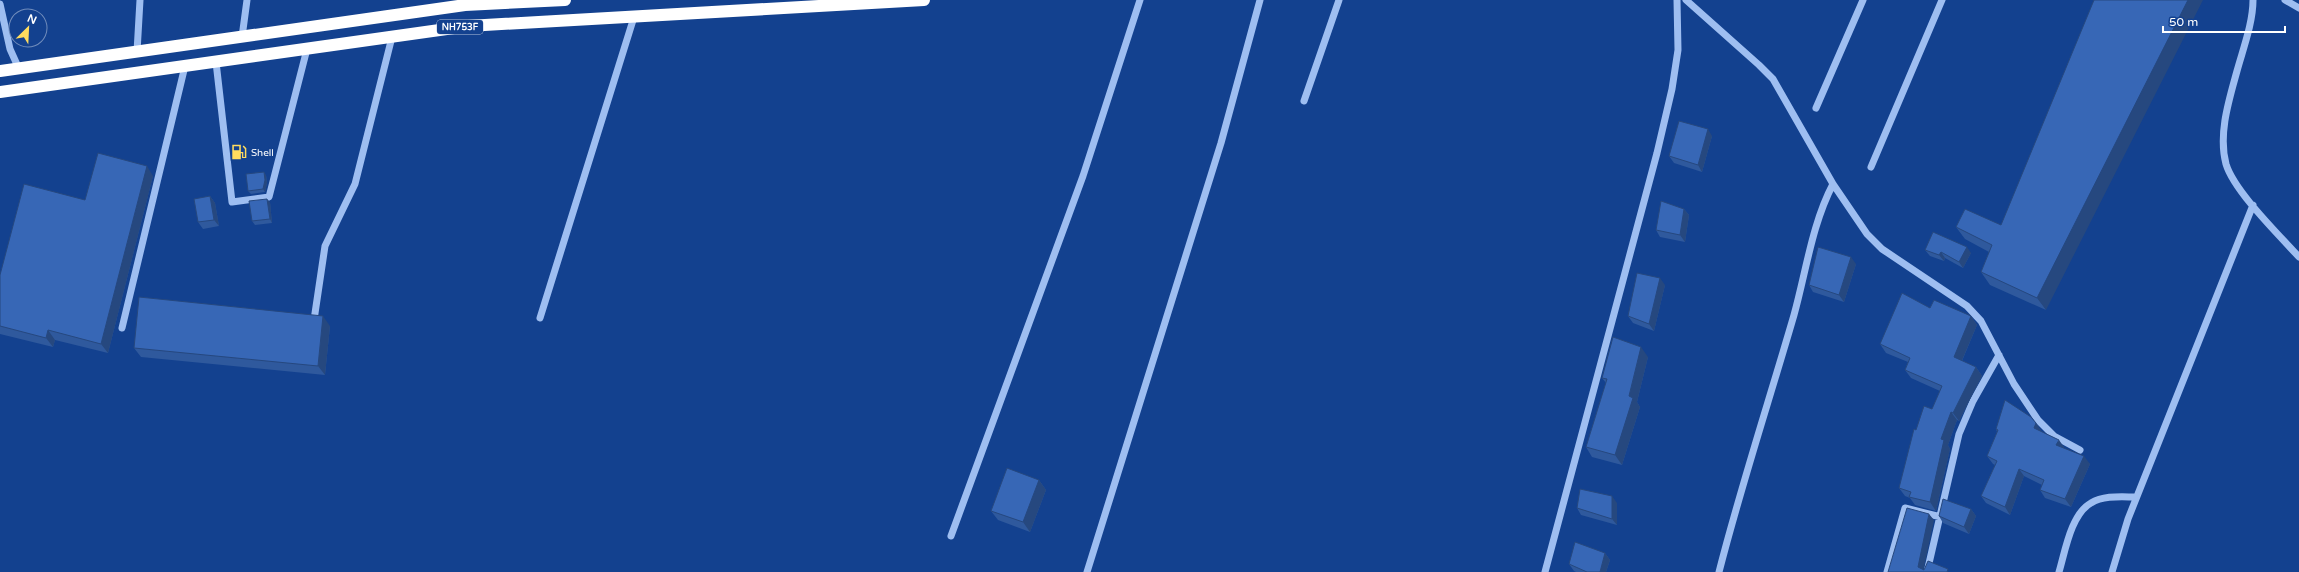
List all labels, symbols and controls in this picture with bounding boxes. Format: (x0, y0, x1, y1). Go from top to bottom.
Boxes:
north arrow (8, 8, 48, 48)
scale bar (2163, 8, 2285, 34)
text: N (25, 12, 39, 27)
text: 50 m (2169, 15, 2198, 29)
road number: NH753F (437, 20, 483, 34)
fuel station icon: Shell (230, 143, 248, 161)
place label: Shell (251, 147, 274, 159)

